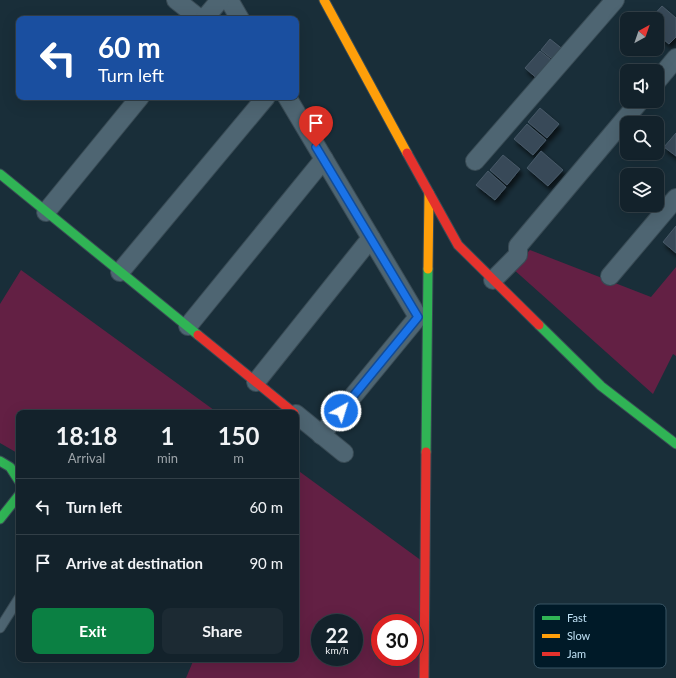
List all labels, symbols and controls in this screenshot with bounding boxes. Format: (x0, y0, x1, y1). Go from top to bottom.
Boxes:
north arrow (620, 12, 664, 56)
map controls (620, 12, 664, 212)
text: 60 m (98, 30, 161, 64)
icon: left (32, 32, 84, 84)
text: Turn left (98, 64, 164, 86)
button: sound (620, 64, 664, 108)
pin (299, 106, 333, 147)
icon: arrive (305, 112, 327, 134)
button: search (620, 116, 664, 160)
button: layers (620, 168, 664, 212)
position arrow (320, 390, 362, 432)
text: 18:18 (56, 421, 117, 450)
text: 1 (161, 421, 175, 450)
text: 150 (218, 421, 259, 450)
text: Arrival (68, 450, 105, 466)
text: min (157, 450, 178, 466)
text: m (233, 450, 244, 466)
icon: left (32, 496, 54, 518)
text: Turn left (66, 498, 122, 516)
text: 60 m (249, 498, 283, 516)
icon: arrive (32, 552, 54, 574)
text: Arrive at destination (66, 554, 203, 572)
text: 90 m (249, 554, 283, 572)
legend (534, 604, 666, 668)
button: Exit (32, 608, 154, 654)
button: Share (162, 608, 283, 654)
text: Fast (567, 611, 587, 624)
speed limit sign: 30 (371, 614, 423, 666)
text: 22 (325, 623, 349, 647)
text: Slow (567, 629, 591, 642)
text: km/h (325, 644, 349, 656)
text: Jam (567, 647, 586, 660)

